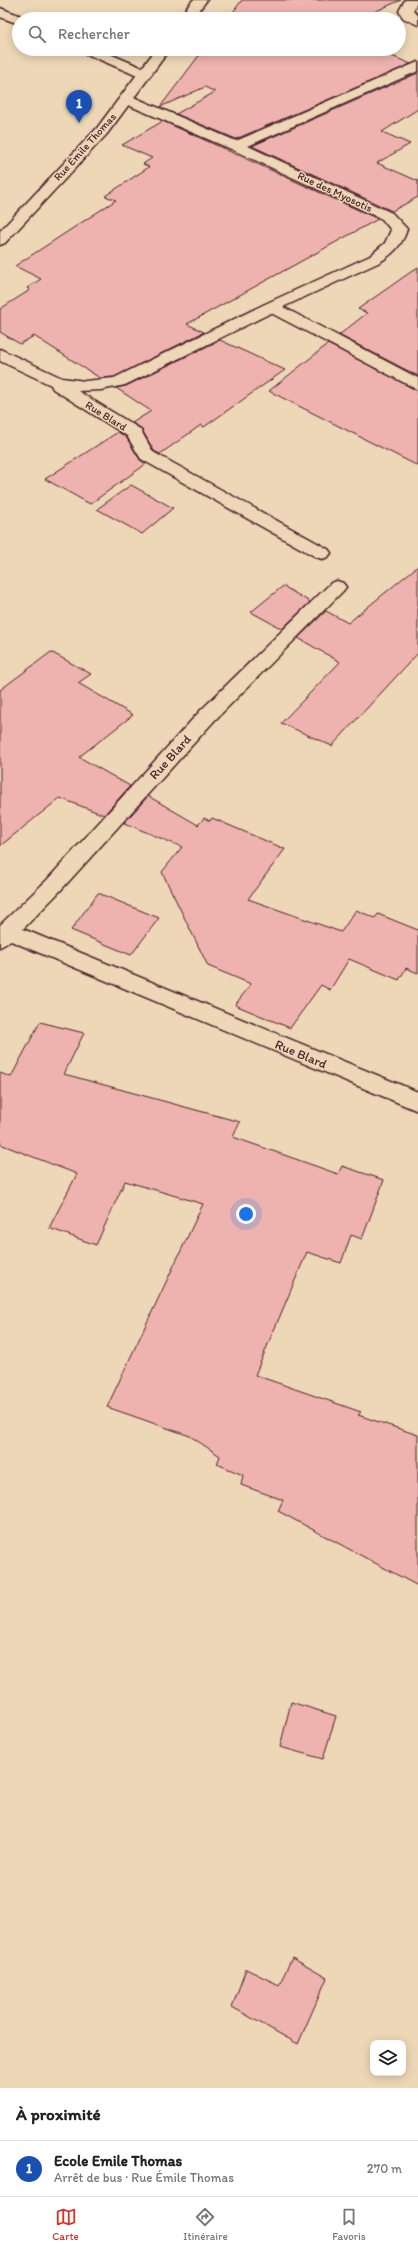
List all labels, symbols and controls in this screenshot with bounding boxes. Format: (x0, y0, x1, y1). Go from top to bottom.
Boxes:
search box (12, 12, 406, 56)
icon: search (26, 23, 48, 45)
text: Rechercher (58, 25, 130, 43)
pin: 1 (66, 90, 92, 123)
street label: Rue Émile Thomas (51, 110, 119, 184)
street label: Rue des Myosotis (296, 169, 374, 215)
street label: Rue Blard (83, 398, 129, 434)
street label: Rue Blard (146, 732, 194, 782)
street label: Rue Blard (273, 1036, 329, 1072)
your location (236, 1204, 256, 1224)
map controls (370, 2040, 406, 2076)
button: layers (370, 2040, 406, 2076)
text: À proximité (16, 2104, 101, 2124)
text: Ecole Emile Thomas (54, 2152, 182, 2170)
text: 1 (26, 2161, 32, 2176)
text: 270 m (367, 2161, 402, 2176)
text: Arrêt de bus · Rue Émile Thomas (54, 2170, 234, 2185)
tab: Carte (52, 2206, 79, 2243)
tab: Itinéraire (183, 2206, 228, 2243)
tab: Favoris (332, 2206, 366, 2243)

